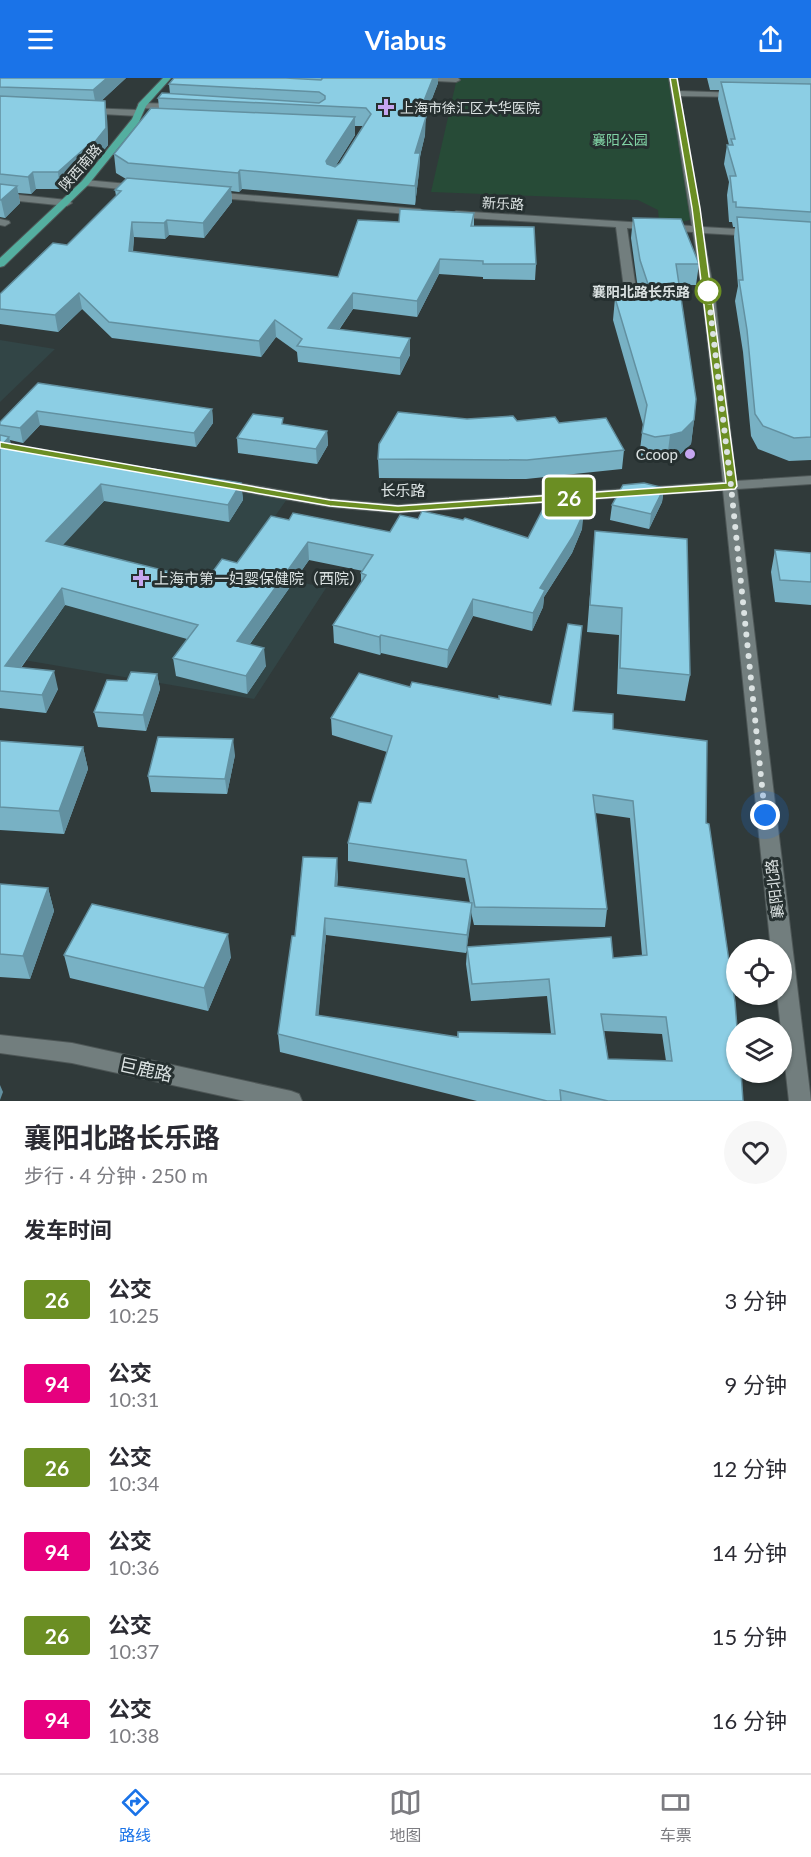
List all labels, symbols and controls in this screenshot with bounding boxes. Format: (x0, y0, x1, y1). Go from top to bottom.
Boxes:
icon: menu (24, 23, 57, 56)
text: Viabus (365, 23, 446, 56)
icon: share (754, 23, 787, 56)
marker: 上海市徐汇区大华医院 (377, 98, 395, 116)
place label: 上海市徐汇区大华医院 (400, 99, 540, 116)
park label: 襄阳公园 (592, 131, 648, 148)
street label: 陕西南路 (55, 140, 105, 194)
street label: 新乐路 (482, 193, 524, 213)
marker: 襄阳北路长乐路 (695, 278, 721, 304)
place label: 襄阳北路长乐路 (592, 283, 690, 300)
place label: Ccoop (636, 445, 678, 463)
marker: Ccoop (683, 447, 697, 461)
line badge: 26 (542, 478, 596, 516)
street label: 长乐路 (380, 481, 426, 499)
text: 26 (557, 485, 581, 510)
marker: 上海市第一妇婴保健院（西院） (132, 569, 150, 587)
place label: 上海市第一妇婴保健院（西院） (154, 569, 364, 587)
your location (750, 800, 780, 830)
street label: 襄阳北路 (761, 858, 787, 920)
map controls (726, 939, 792, 1083)
button: locate (726, 939, 792, 1005)
button: layers (726, 1017, 792, 1083)
street label: 巨鹿路 (117, 1053, 175, 1085)
text: 襄阳北路长乐路 (24, 1120, 220, 1154)
button: heart (724, 1121, 787, 1184)
text: 步行 · 4 分钟 · 250 m (24, 1163, 208, 1187)
text: 发车时间 (24, 1216, 112, 1243)
text: 公交 (108, 1275, 152, 1302)
text: 26 (45, 1287, 69, 1312)
text: 3 分钟 (725, 1287, 787, 1314)
text: 10:25 (108, 1303, 159, 1327)
text: 公交 (108, 1359, 152, 1386)
text: 94 (45, 1371, 69, 1396)
text: 9 分钟 (725, 1371, 787, 1398)
text: 10:31 (108, 1387, 159, 1411)
text: 公交 (108, 1443, 152, 1470)
text: 26 (45, 1455, 69, 1480)
text: 12 分钟 (712, 1455, 787, 1482)
text: 10:34 (108, 1471, 159, 1495)
text: 公交 (108, 1527, 152, 1554)
text: 94 (45, 1539, 69, 1564)
text: 14 分钟 (712, 1539, 787, 1566)
text: 10:36 (108, 1555, 159, 1579)
text: 公交 (108, 1611, 152, 1638)
text: 26 (45, 1623, 69, 1648)
text: 15 分钟 (712, 1623, 787, 1650)
text: 10:37 (108, 1639, 159, 1663)
text: 公交 (108, 1695, 152, 1722)
text: 94 (45, 1707, 69, 1732)
text: 16 分钟 (712, 1707, 787, 1734)
text: 10:38 (108, 1723, 159, 1747)
tab: 路线 (119, 1786, 152, 1846)
tab: 地图 (389, 1786, 422, 1846)
tab: 车票 (659, 1786, 692, 1846)

